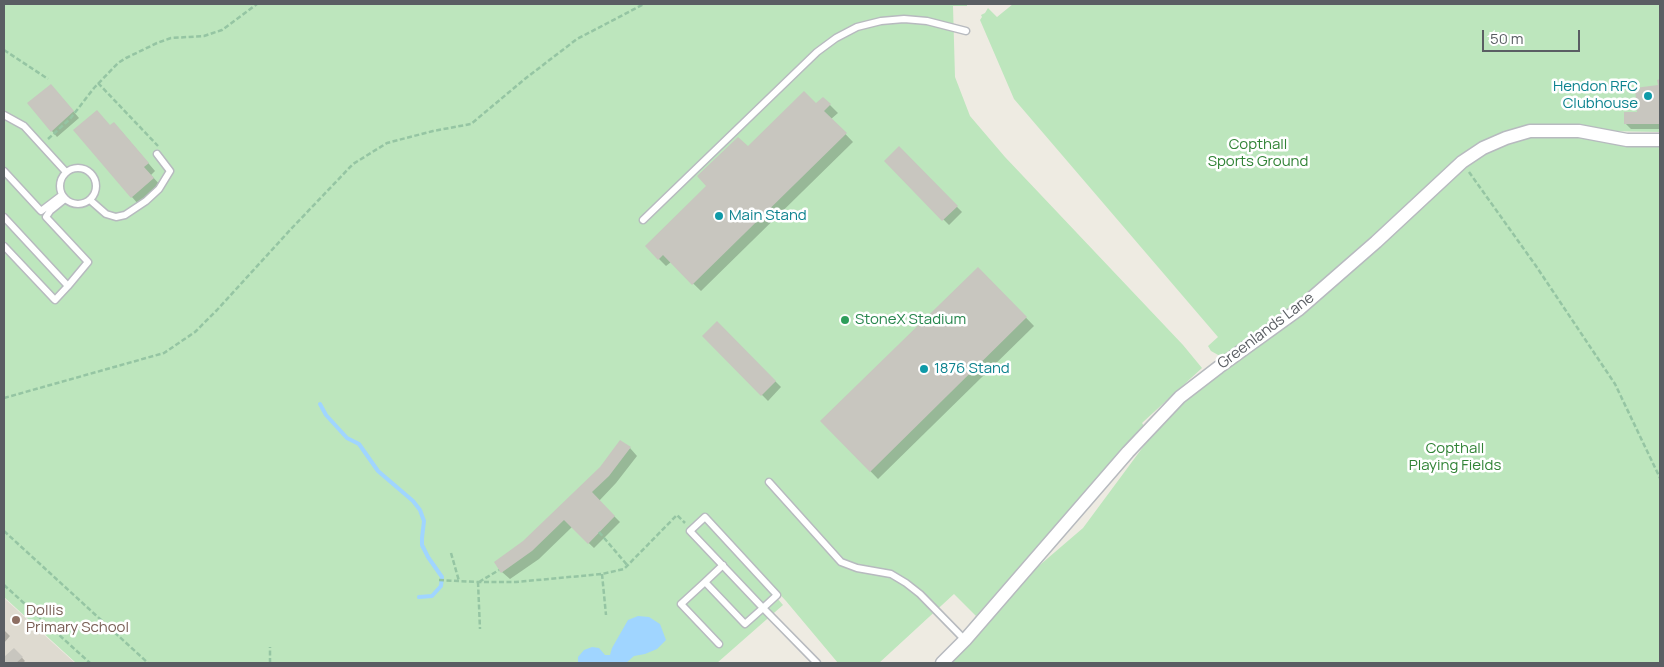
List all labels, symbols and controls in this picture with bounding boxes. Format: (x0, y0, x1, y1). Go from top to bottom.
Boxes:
scale bar (1484, 20, 1582, 52)
text: 50 m (1490, 28, 1524, 49)
place label: Hendon RFC Clubhouse (1553, 78, 1638, 113)
marker: Hendon RFC Clubhouse (1642, 90, 1654, 102)
park label: Copthall Sports Ground (1208, 136, 1308, 171)
place label: Main Stand (729, 207, 807, 225)
marker: Main Stand (713, 210, 725, 222)
street label: Greenlands Lane (1214, 289, 1318, 373)
place label: StoneX Stadium (855, 311, 966, 329)
marker: StoneX Stadium (839, 314, 851, 326)
place label: 1876 Stand (934, 360, 1010, 378)
marker: 1876 Stand (918, 363, 930, 375)
park label: Copthall Playing Fields (1409, 440, 1501, 475)
place label: Dollis Primary School (26, 602, 129, 637)
marker: Dollis Primary School (10, 614, 22, 626)

